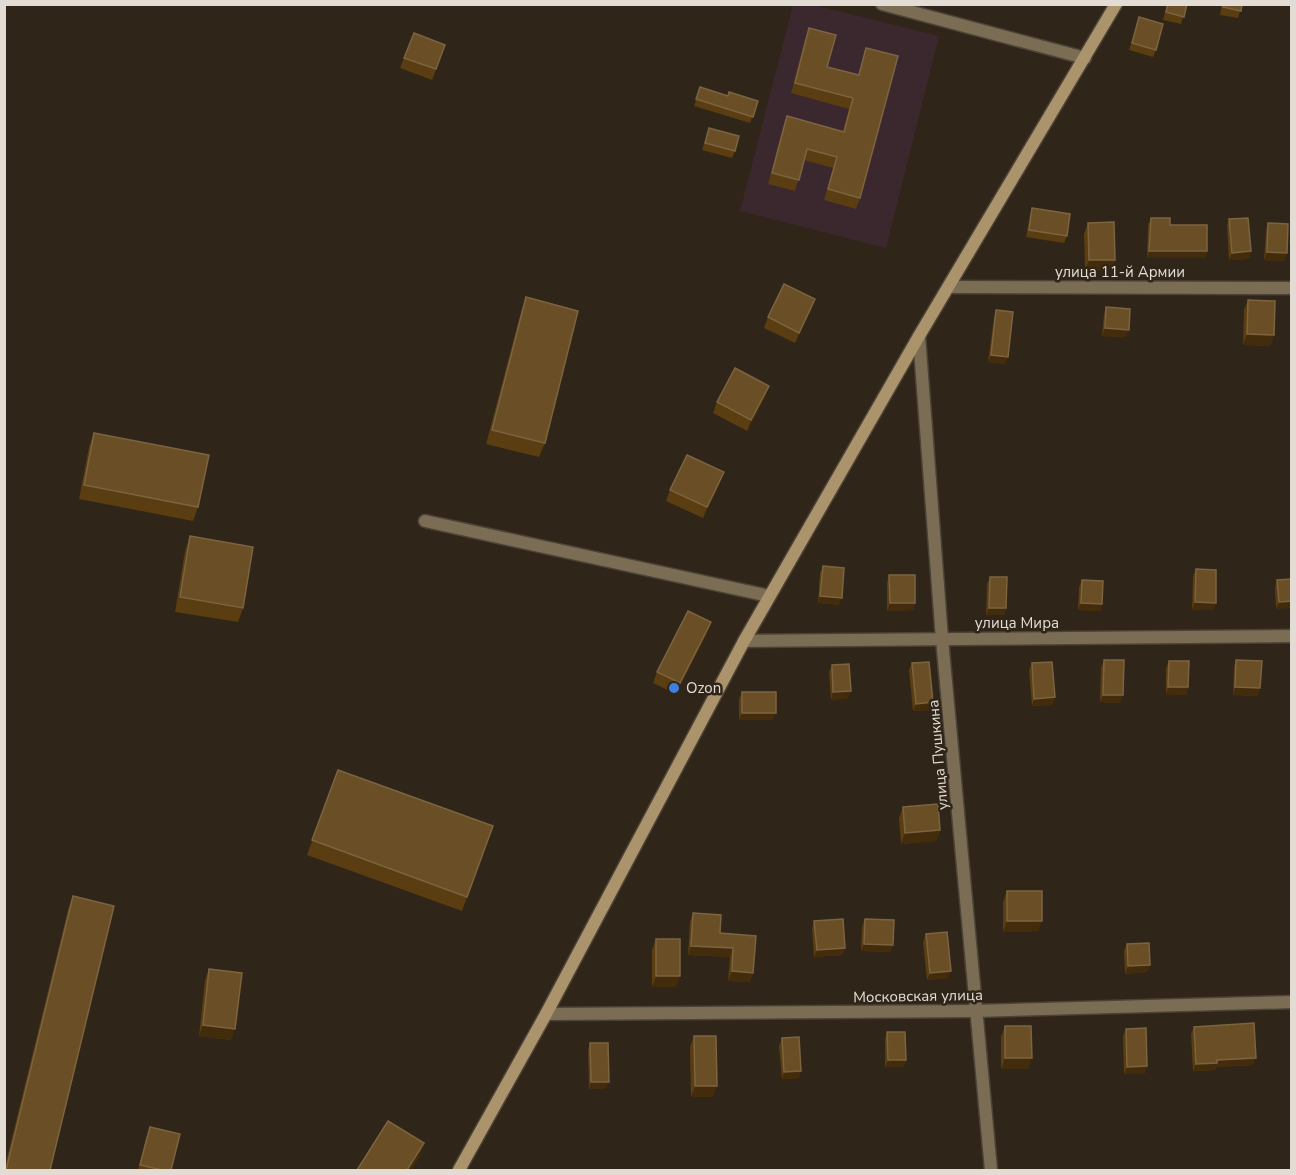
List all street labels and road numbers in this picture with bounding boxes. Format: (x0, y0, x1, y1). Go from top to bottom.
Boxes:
street label: улица 11-й Армии (1055, 262, 1185, 282)
street label: улица Мира (975, 613, 1059, 633)
street label: улица Пушкина (923, 699, 953, 811)
street label: Московская улица (853, 985, 983, 1007)

